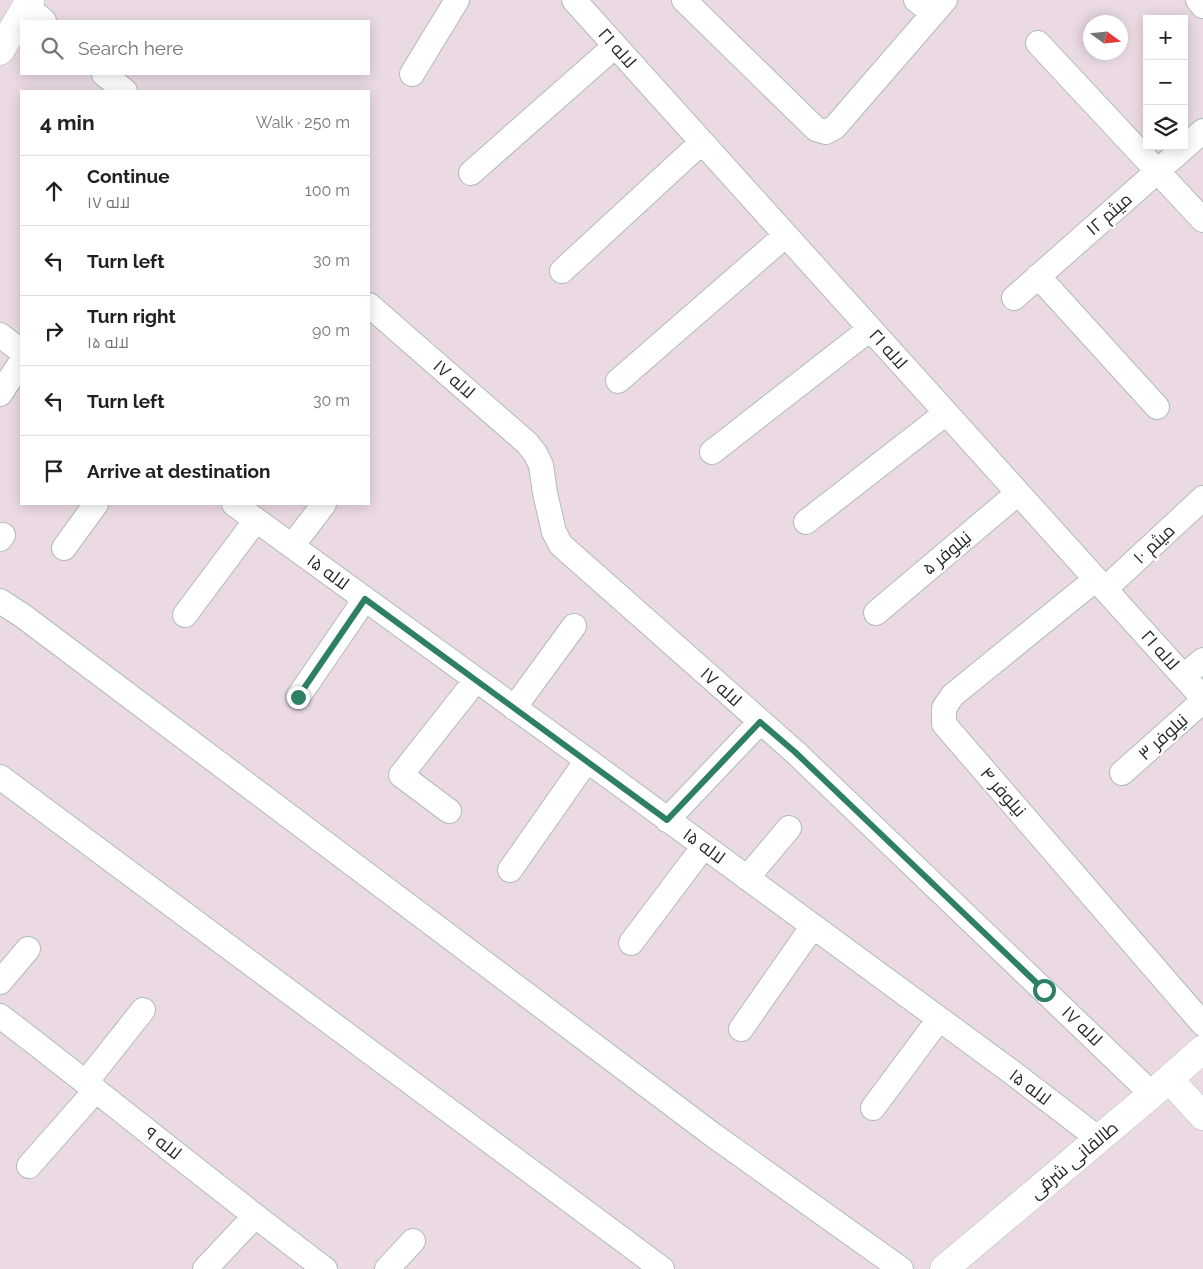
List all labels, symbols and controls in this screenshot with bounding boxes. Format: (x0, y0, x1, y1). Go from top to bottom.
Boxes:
north arrow (1083, 15, 1128, 60)
map controls (1143, 15, 1188, 150)
button: + (1143, 15, 1188, 60)
search box (20, 20, 370, 75)
street label: لاله ۲۱ (594, 23, 641, 72)
icon: search (38, 34, 66, 62)
text: Search here (78, 37, 184, 59)
button: − (1143, 60, 1188, 105)
button: layers (1143, 105, 1188, 150)
text: 4 min (40, 110, 95, 135)
text: Walk · 250 m (256, 113, 350, 132)
text: Continue (87, 165, 170, 187)
icon: ahead (40, 177, 68, 205)
text: 100 m (305, 181, 350, 200)
street label: میثم ۱۲ (1082, 188, 1137, 241)
text: لاله ۱۷ (87, 193, 130, 212)
icon: left (40, 247, 68, 275)
text: Turn left (87, 250, 164, 272)
text: 30 m (313, 251, 350, 270)
text: Turn right (87, 305, 176, 327)
icon: right (40, 317, 68, 345)
text: 90 m (312, 321, 350, 340)
street label: لاله ۲۱ (865, 324, 912, 373)
text: لاله ۱۵ (87, 333, 129, 352)
street label: لاله ۱۷ (429, 355, 479, 402)
icon: left (40, 387, 68, 415)
text: Turn left (87, 390, 164, 412)
text: 30 m (313, 391, 350, 410)
icon: arrive (40, 457, 68, 485)
text: Arrive at destination (87, 460, 271, 482)
street label: میثم ۱۰ (1129, 519, 1180, 569)
street label: نیلوفر ۵ (918, 526, 976, 580)
street label: لاله ۱۵ (303, 549, 353, 594)
street label: لاله ۲۱ (1137, 625, 1184, 674)
street label: لاله ۱۷ (696, 663, 746, 711)
route end (287, 686, 310, 709)
street label: نیلوفر ۳ (1134, 709, 1192, 765)
street label: نیلوفر ۴ (975, 763, 1031, 821)
street label: لاله ۱۵ (679, 823, 729, 868)
route start (1033, 979, 1056, 1002)
street label: لاله ۱۷ (1058, 1001, 1107, 1050)
street label: لاله ۱۵ (1005, 1064, 1055, 1109)
street label: طالقانی شرقی (1025, 1117, 1123, 1203)
street label: لاله ۹ (141, 1122, 186, 1163)

